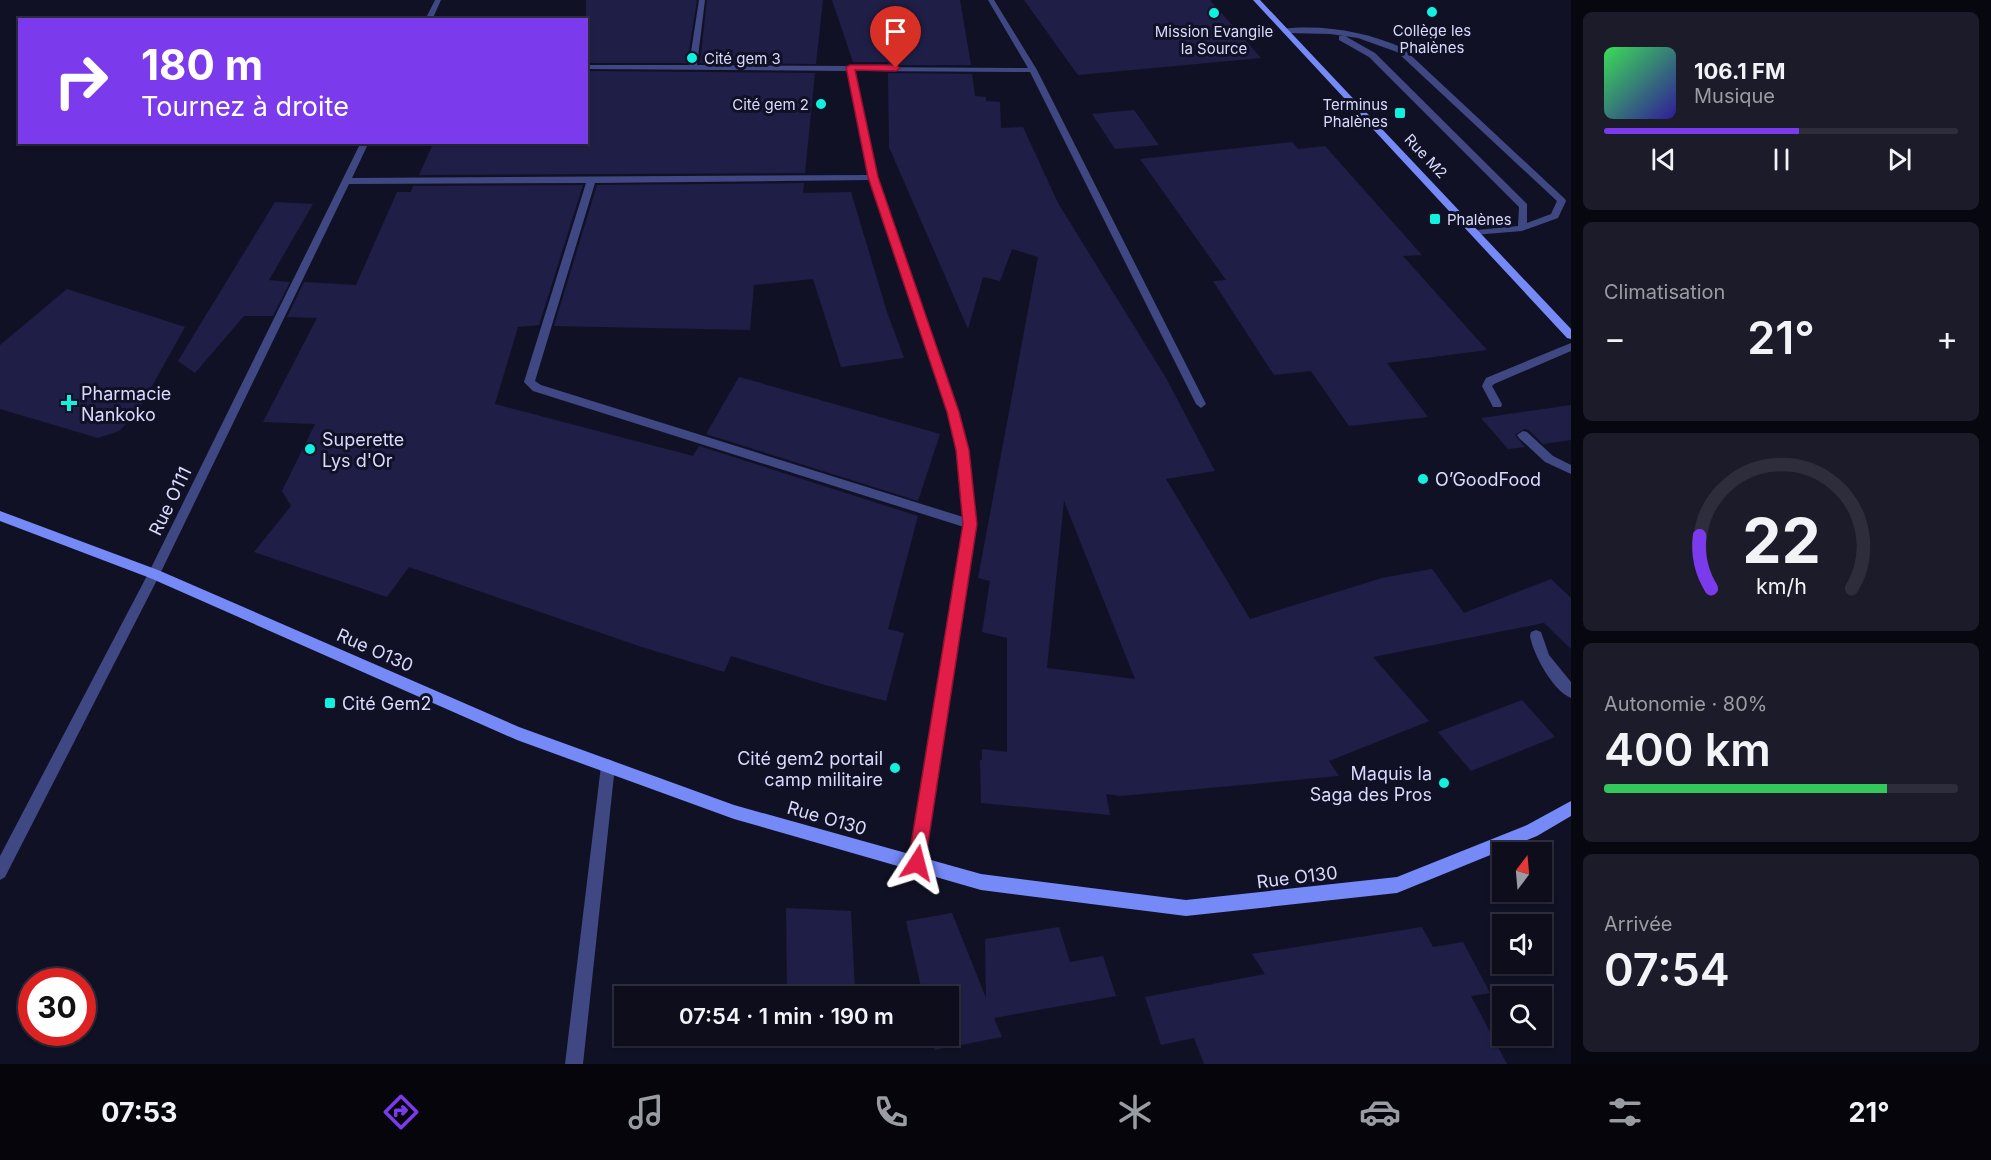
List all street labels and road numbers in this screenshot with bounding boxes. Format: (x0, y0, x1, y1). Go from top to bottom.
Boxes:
street label: Rue M2 (1401, 130, 1451, 182)
street label: Rue O111 (144, 463, 196, 539)
street label: Rue O130 (334, 624, 416, 676)
street label: Rue O130 (785, 797, 869, 839)
street label: Rue O130 (1255, 862, 1339, 892)

